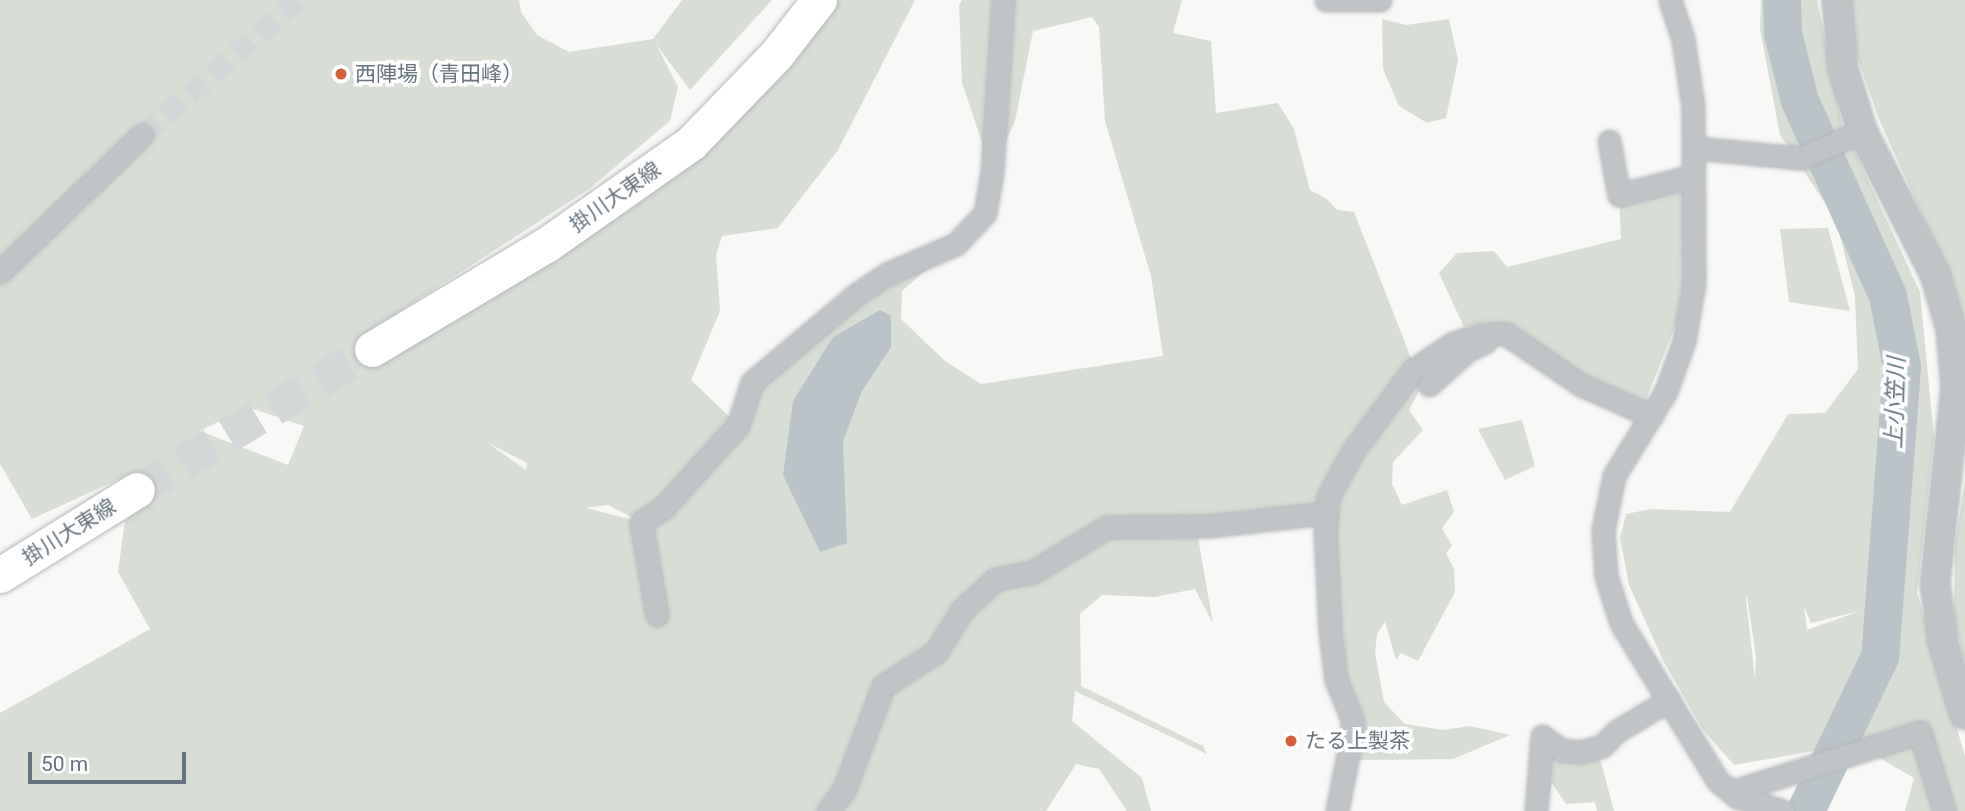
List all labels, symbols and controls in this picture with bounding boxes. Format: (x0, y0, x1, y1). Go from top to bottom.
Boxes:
place label: 西陣場（青田峰） (355, 61, 523, 87)
marker: 西陣場（青田峰） (333, 66, 349, 82)
street label: 掛川大東線 (565, 157, 665, 237)
water label: 上小笠川 (1881, 357, 1911, 449)
street label: 掛川大東線 (18, 493, 120, 571)
place label: たる上製茶 (1305, 728, 1410, 754)
marker: たる上製茶 (1283, 733, 1299, 749)
scale bar (32, 738, 189, 782)
text: 50 m (41, 752, 88, 776)

